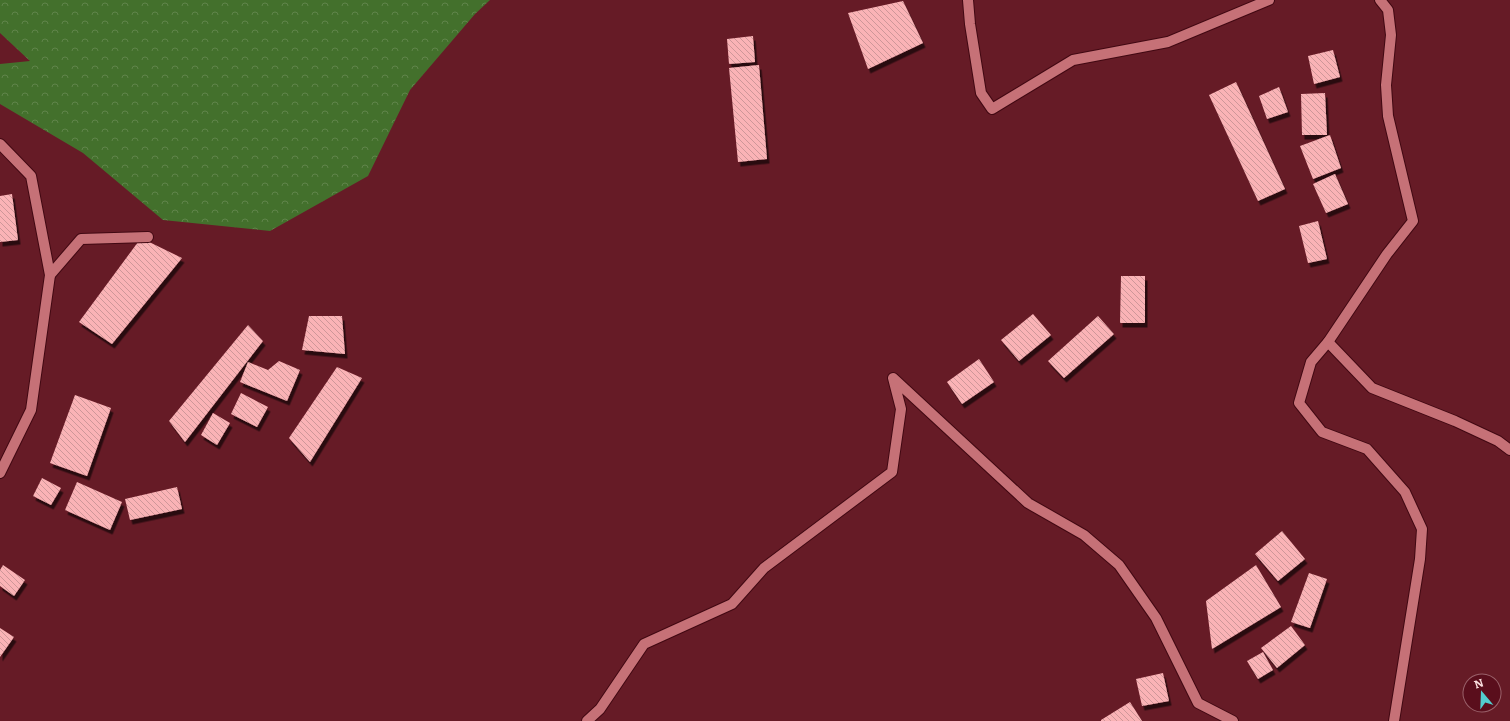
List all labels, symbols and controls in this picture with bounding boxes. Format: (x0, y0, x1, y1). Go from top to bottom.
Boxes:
north arrow (1462, 673, 1502, 713)
text: N (1471, 674, 1485, 692)

